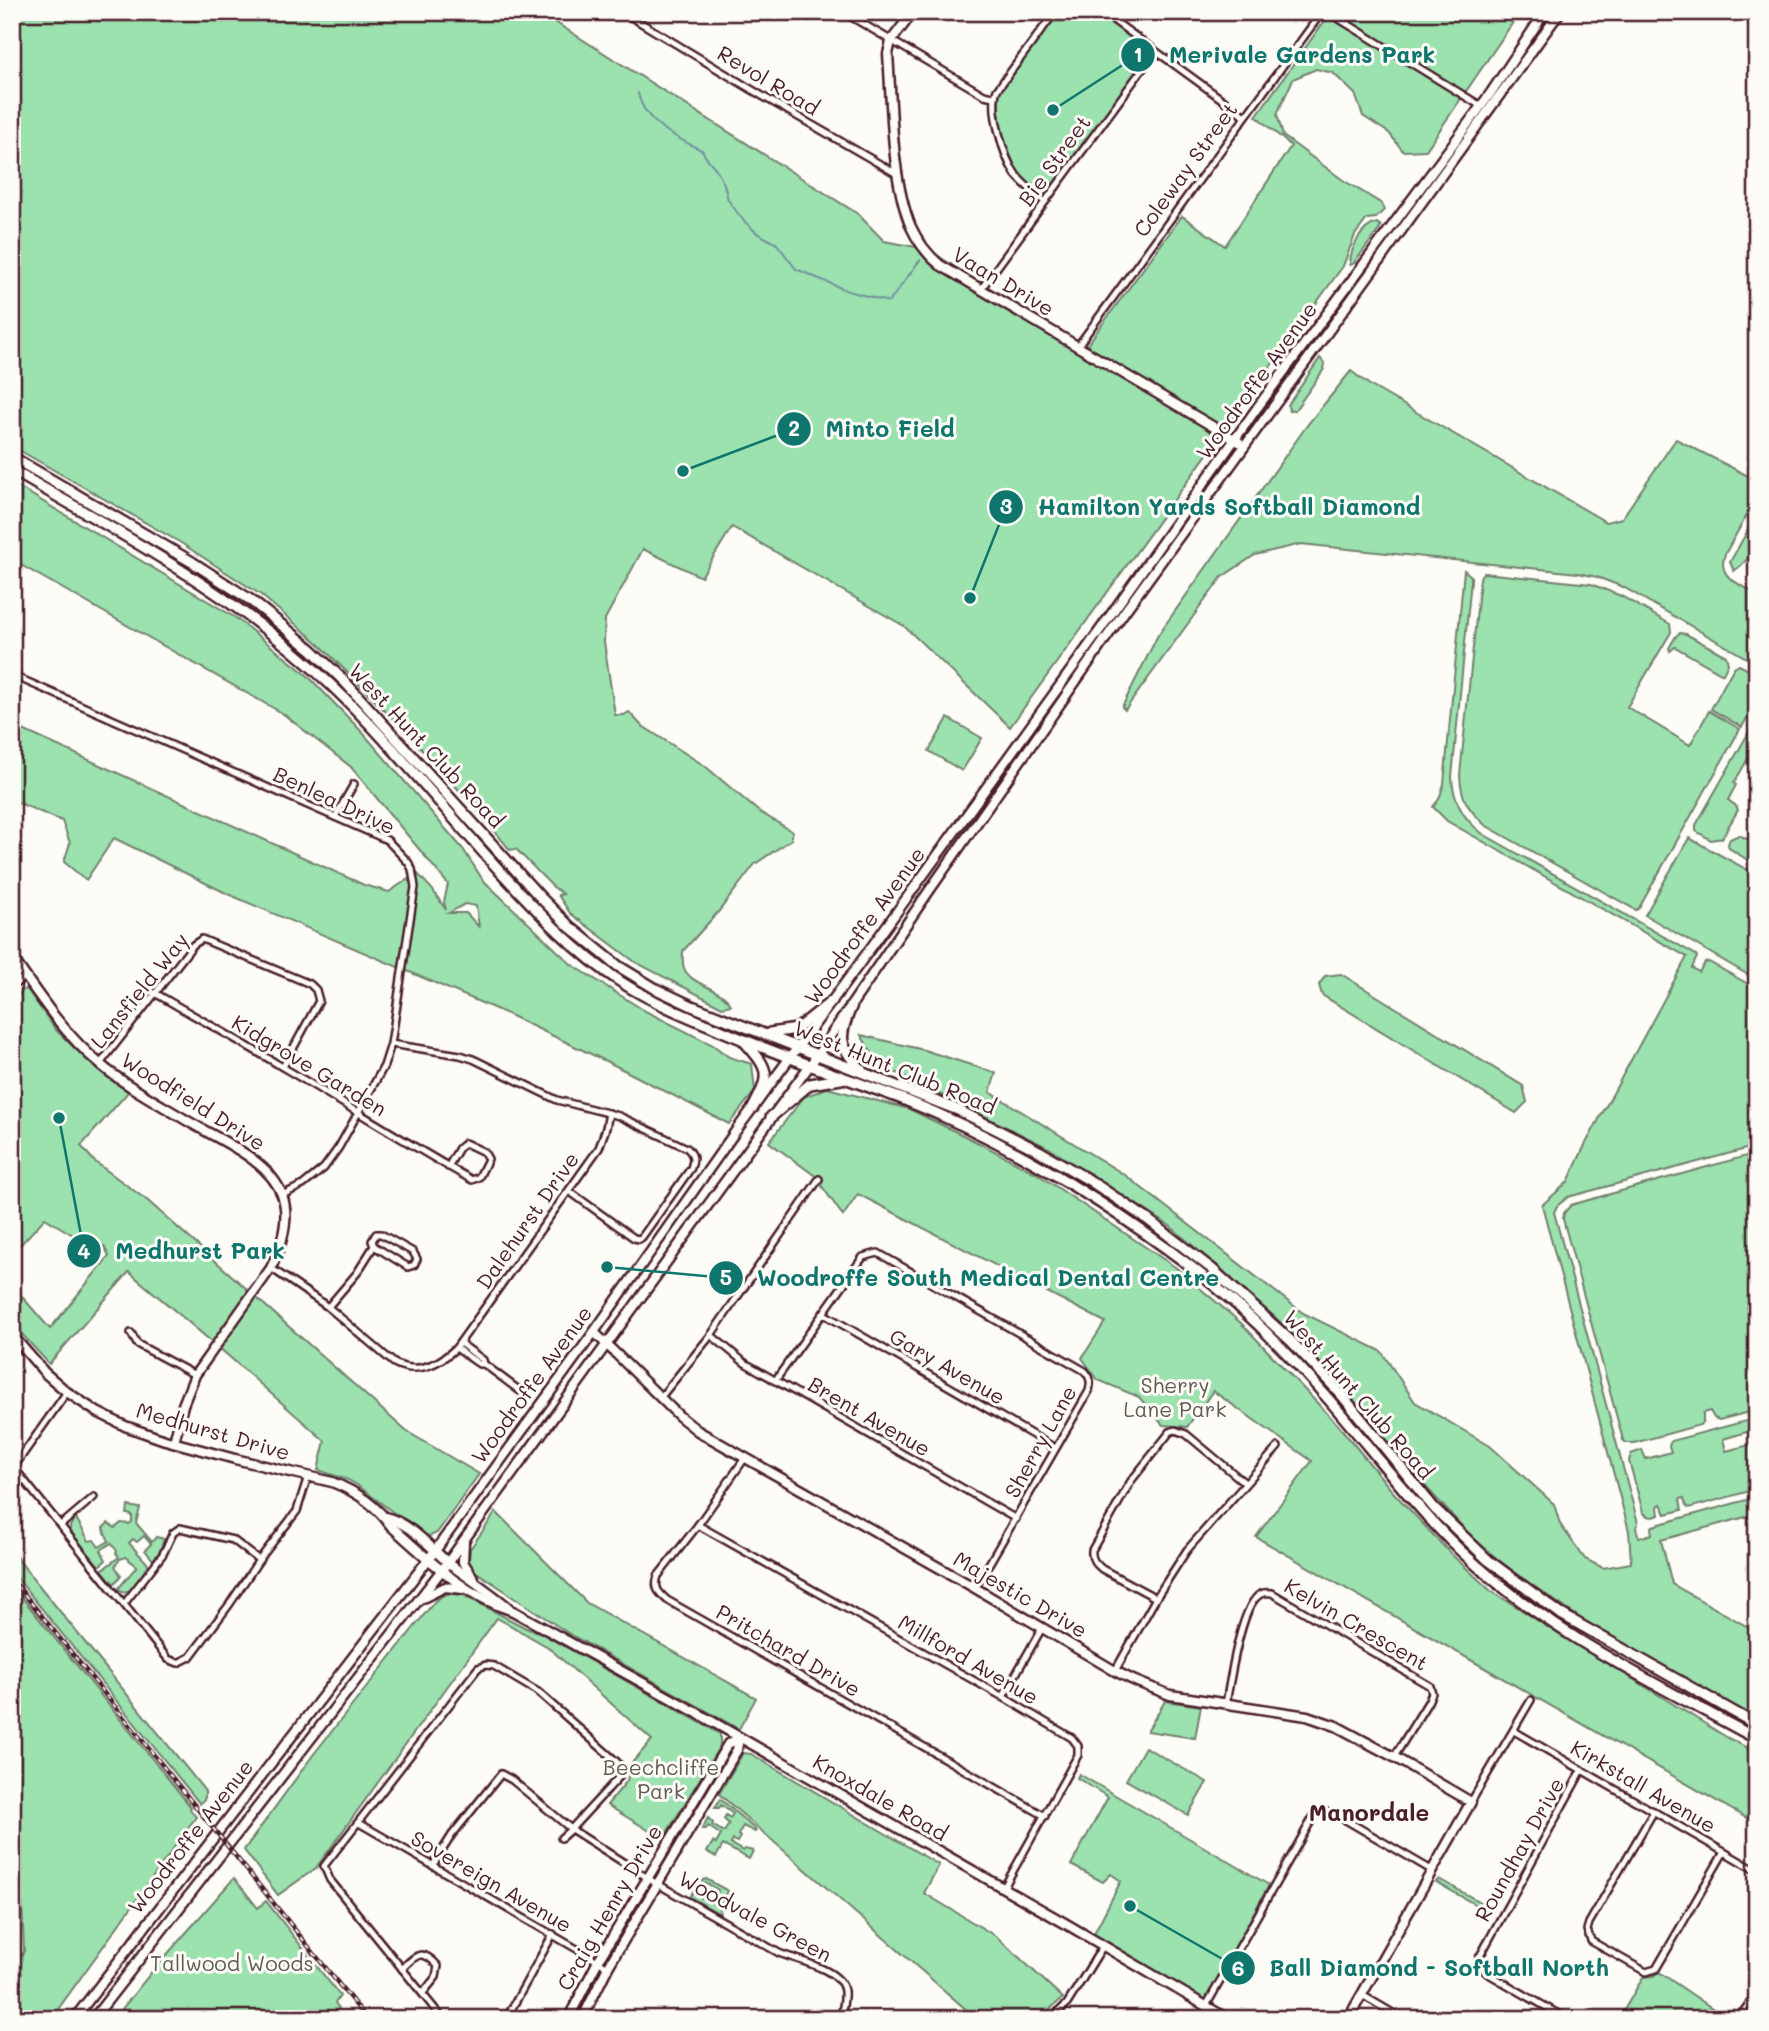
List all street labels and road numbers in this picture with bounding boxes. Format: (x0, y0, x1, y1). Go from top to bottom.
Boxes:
street label: Revol Road (713, 39, 825, 121)
street label: Coleway Street (1127, 97, 1243, 242)
street label: Bie Street (1012, 109, 1096, 211)
street label: Vaan Drive (948, 240, 1059, 322)
street label: Woodroffe Avenue (1190, 296, 1322, 464)
street label: West Hunt Club Road (344, 657, 511, 833)
street label: Benlea Drive (269, 760, 400, 840)
street label: Woodroffe Avenue (798, 841, 930, 1009)
street label: Lansfield Way (84, 927, 194, 1053)
street label: Kidgrove Garden (228, 1008, 392, 1122)
street label: West Hunt Club Road (790, 1014, 1001, 1120)
street label: Woodfield Drive (117, 1046, 271, 1156)
street label: Dalehurst Drive (469, 1146, 584, 1294)
street label: Woodroffe Avenue (465, 1300, 597, 1468)
street label: West Hunt Club Road (1278, 1304, 1440, 1484)
street label: Gary Avenue (885, 1322, 1011, 1410)
street label: Brent Avenue (804, 1370, 936, 1462)
street label: Sherry Lane (998, 1380, 1082, 1502)
street label: Medhurst Drive (133, 1396, 293, 1465)
street label: Majestic Drive (949, 1544, 1093, 1643)
street label: Kelvin Crescent (1280, 1572, 1434, 1676)
street label: Pritchard Drive (712, 1597, 866, 1702)
street label: Millford Avenue (894, 1608, 1044, 1710)
street label: Kirkstall Avenue (1566, 1733, 1721, 1838)
street label: Knoxdale Road (809, 1747, 953, 1846)
street label: Woodroffe Avenue (121, 1754, 258, 1919)
street label: Roundhay Drive (1468, 1773, 1569, 1926)
street label: Craig Henry Drive (550, 1819, 667, 1995)
street label: Sovereign Avenue (406, 1824, 577, 1938)
street label: Woodvale Green (675, 1864, 837, 1967)

